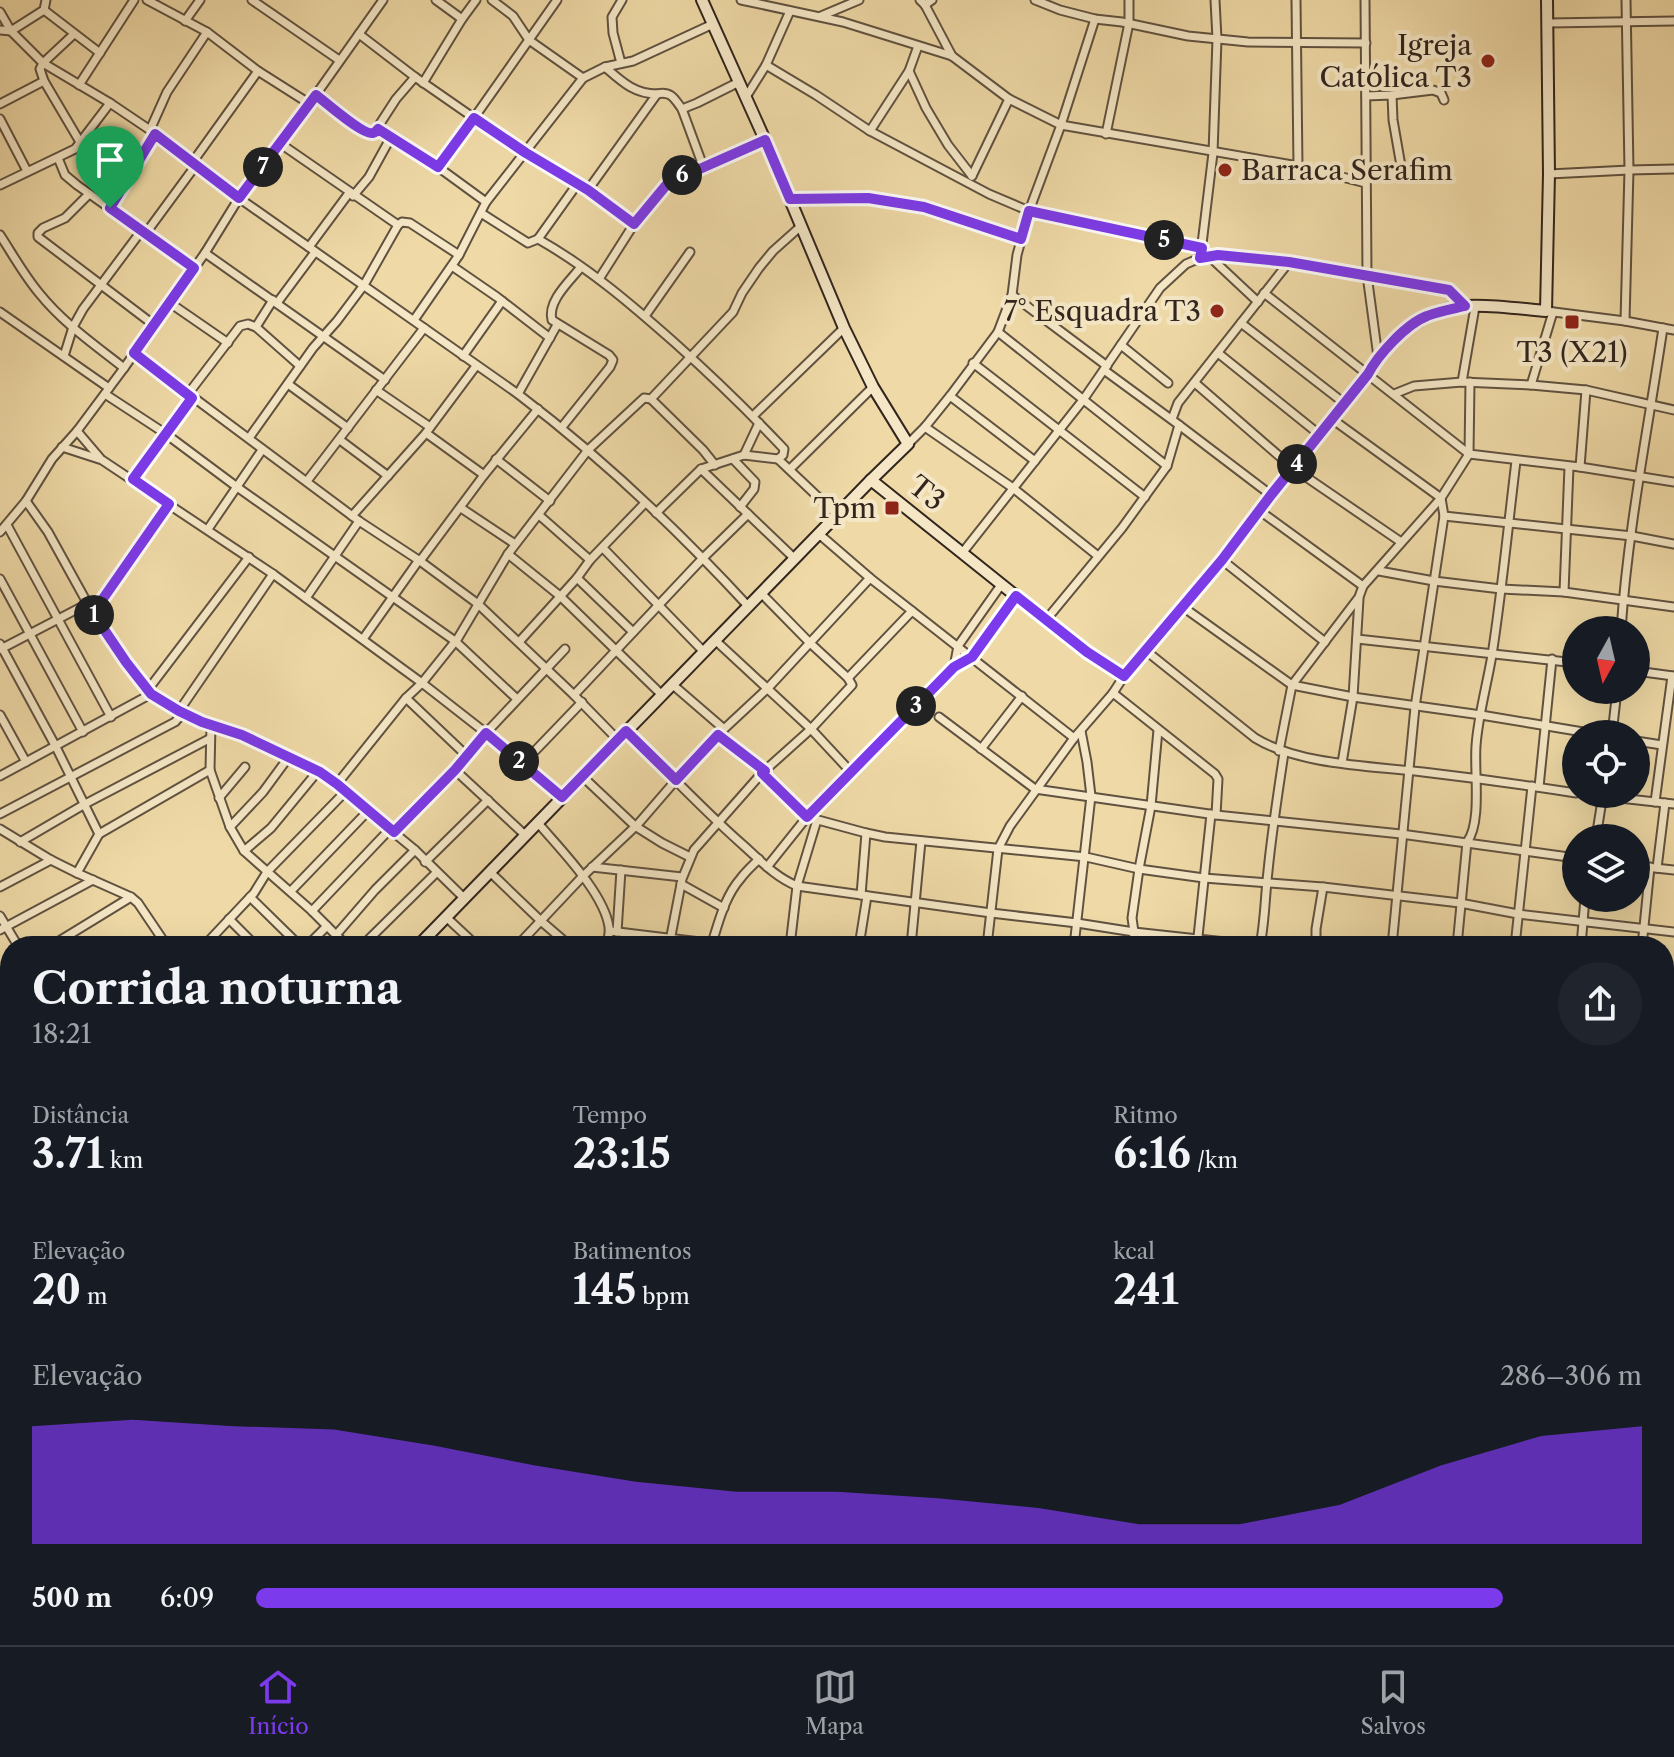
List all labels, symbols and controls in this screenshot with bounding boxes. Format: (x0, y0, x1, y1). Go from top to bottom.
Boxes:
place label: Igreja Católica T3 (1319, 28, 1472, 94)
marker: Igreja Católica T3 (1479, 52, 1497, 70)
pin (76, 126, 144, 208)
icon: arrive (88, 138, 132, 182)
pin: 7 (243, 147, 283, 187)
text: 7 (257, 153, 269, 180)
place label: Barraca Serafim (1241, 153, 1453, 187)
pin: 6 (662, 155, 702, 195)
text: 6 (675, 161, 689, 188)
marker: Barraca Serafim (1216, 161, 1234, 179)
pin: 5 (1144, 220, 1184, 260)
text: 5 (1158, 226, 1170, 253)
place label: 7° Esquadra T3 (1004, 294, 1201, 328)
marker: 7° Esquadra T3 (1208, 302, 1226, 320)
marker: T3 (X21) (1563, 313, 1581, 331)
place label: T3 (X21) (1516, 335, 1628, 369)
pin: 4 (1277, 444, 1317, 484)
text: 4 (1290, 450, 1304, 477)
street label: T3 (902, 468, 952, 518)
place label: Tpm (813, 491, 876, 525)
marker: Tpm (883, 499, 901, 517)
pin: 1 (74, 595, 114, 635)
text: 1 (89, 601, 99, 628)
north arrow (1562, 616, 1650, 704)
map controls (1562, 616, 1650, 912)
pin: 3 (896, 686, 936, 726)
text: 3 (910, 692, 922, 719)
button: locate (1562, 720, 1650, 808)
pin: 2 (499, 741, 539, 781)
text: 2 (513, 747, 526, 774)
button: layers (1562, 824, 1650, 912)
text: Corrida noturna (32, 961, 402, 1015)
button: share (1558, 962, 1642, 1046)
text: 18:21 (32, 1018, 92, 1050)
text: Distância (32, 1102, 129, 1129)
text: Tempo (573, 1102, 647, 1129)
text: Ritmo (1113, 1102, 1178, 1129)
text: 3.71 (32, 1129, 104, 1178)
text: 23:15 (573, 1129, 671, 1178)
text: 6:16 (1113, 1129, 1191, 1178)
text: km (104, 1147, 143, 1174)
text: /km (1191, 1147, 1238, 1174)
text: Elevação (32, 1238, 125, 1265)
text: Batimentos (573, 1238, 692, 1265)
text: kcal (1113, 1238, 1155, 1265)
text: 20 (32, 1265, 81, 1314)
text: 145 (573, 1265, 636, 1314)
text: 241 (1113, 1265, 1179, 1314)
text: m (81, 1283, 107, 1310)
text: bpm (636, 1283, 690, 1310)
text: Elevação (32, 1360, 142, 1392)
text: 286–306 m (1500, 1360, 1642, 1392)
text: 500 m (32, 1582, 112, 1614)
text: 6:09 (160, 1582, 214, 1614)
tab: Início (248, 1665, 309, 1740)
tab: Mapa (805, 1665, 864, 1740)
tab: Salvos (1360, 1665, 1426, 1740)

